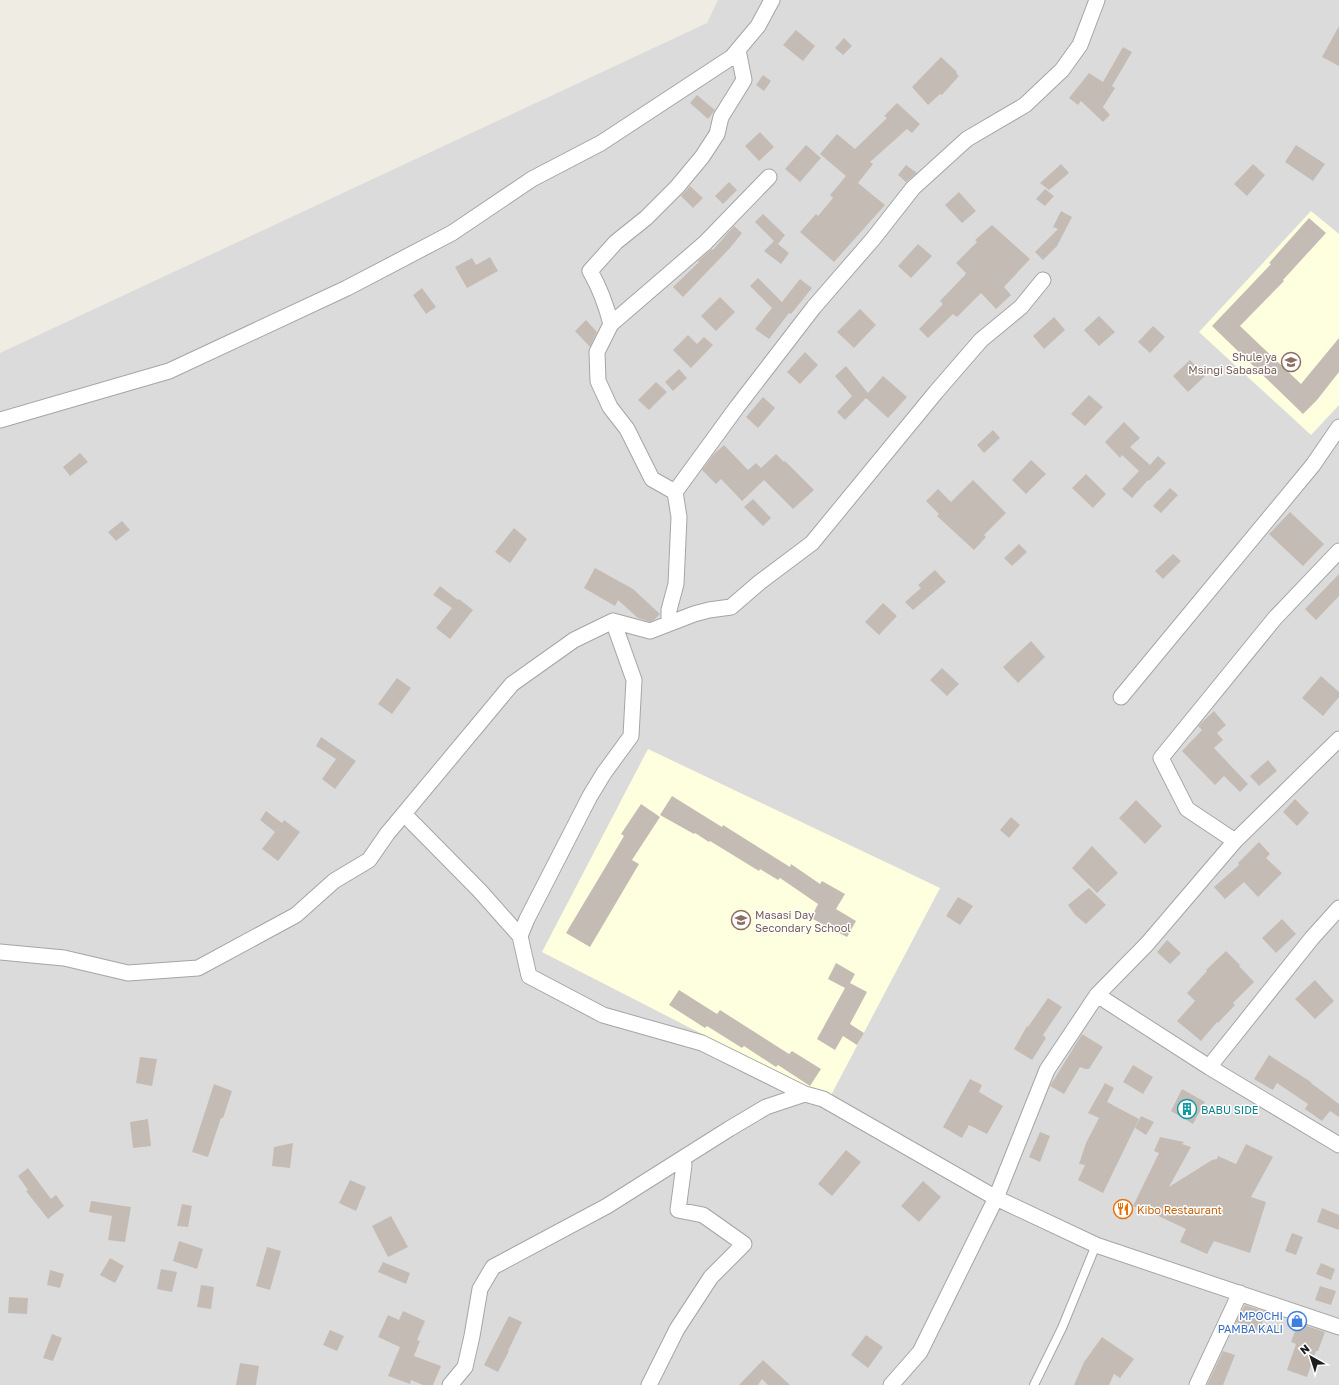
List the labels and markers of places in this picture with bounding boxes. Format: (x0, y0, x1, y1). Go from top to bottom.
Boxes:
place label: Shule ya Msingi Sabasaba (1188, 350, 1277, 376)
school or university icon: Shule ya Msingi Sabasaba (1280, 351, 1302, 373)
place label: Masasi Day Secondary School (755, 908, 851, 934)
school or university icon: Masasi Day Secondary School (730, 909, 752, 931)
building icon: BABU SIDE (1176, 1098, 1198, 1120)
place label: BABU SIDE (1201, 1103, 1259, 1116)
restaurant icon: Kibo Restaurant (1112, 1198, 1134, 1220)
place label: Kibo Restaurant (1137, 1203, 1222, 1216)
place label: MPOCHI PAMBA KALI (1218, 1309, 1283, 1335)
shop icon: MPOCHI PAMBA KALI (1286, 1310, 1308, 1332)

